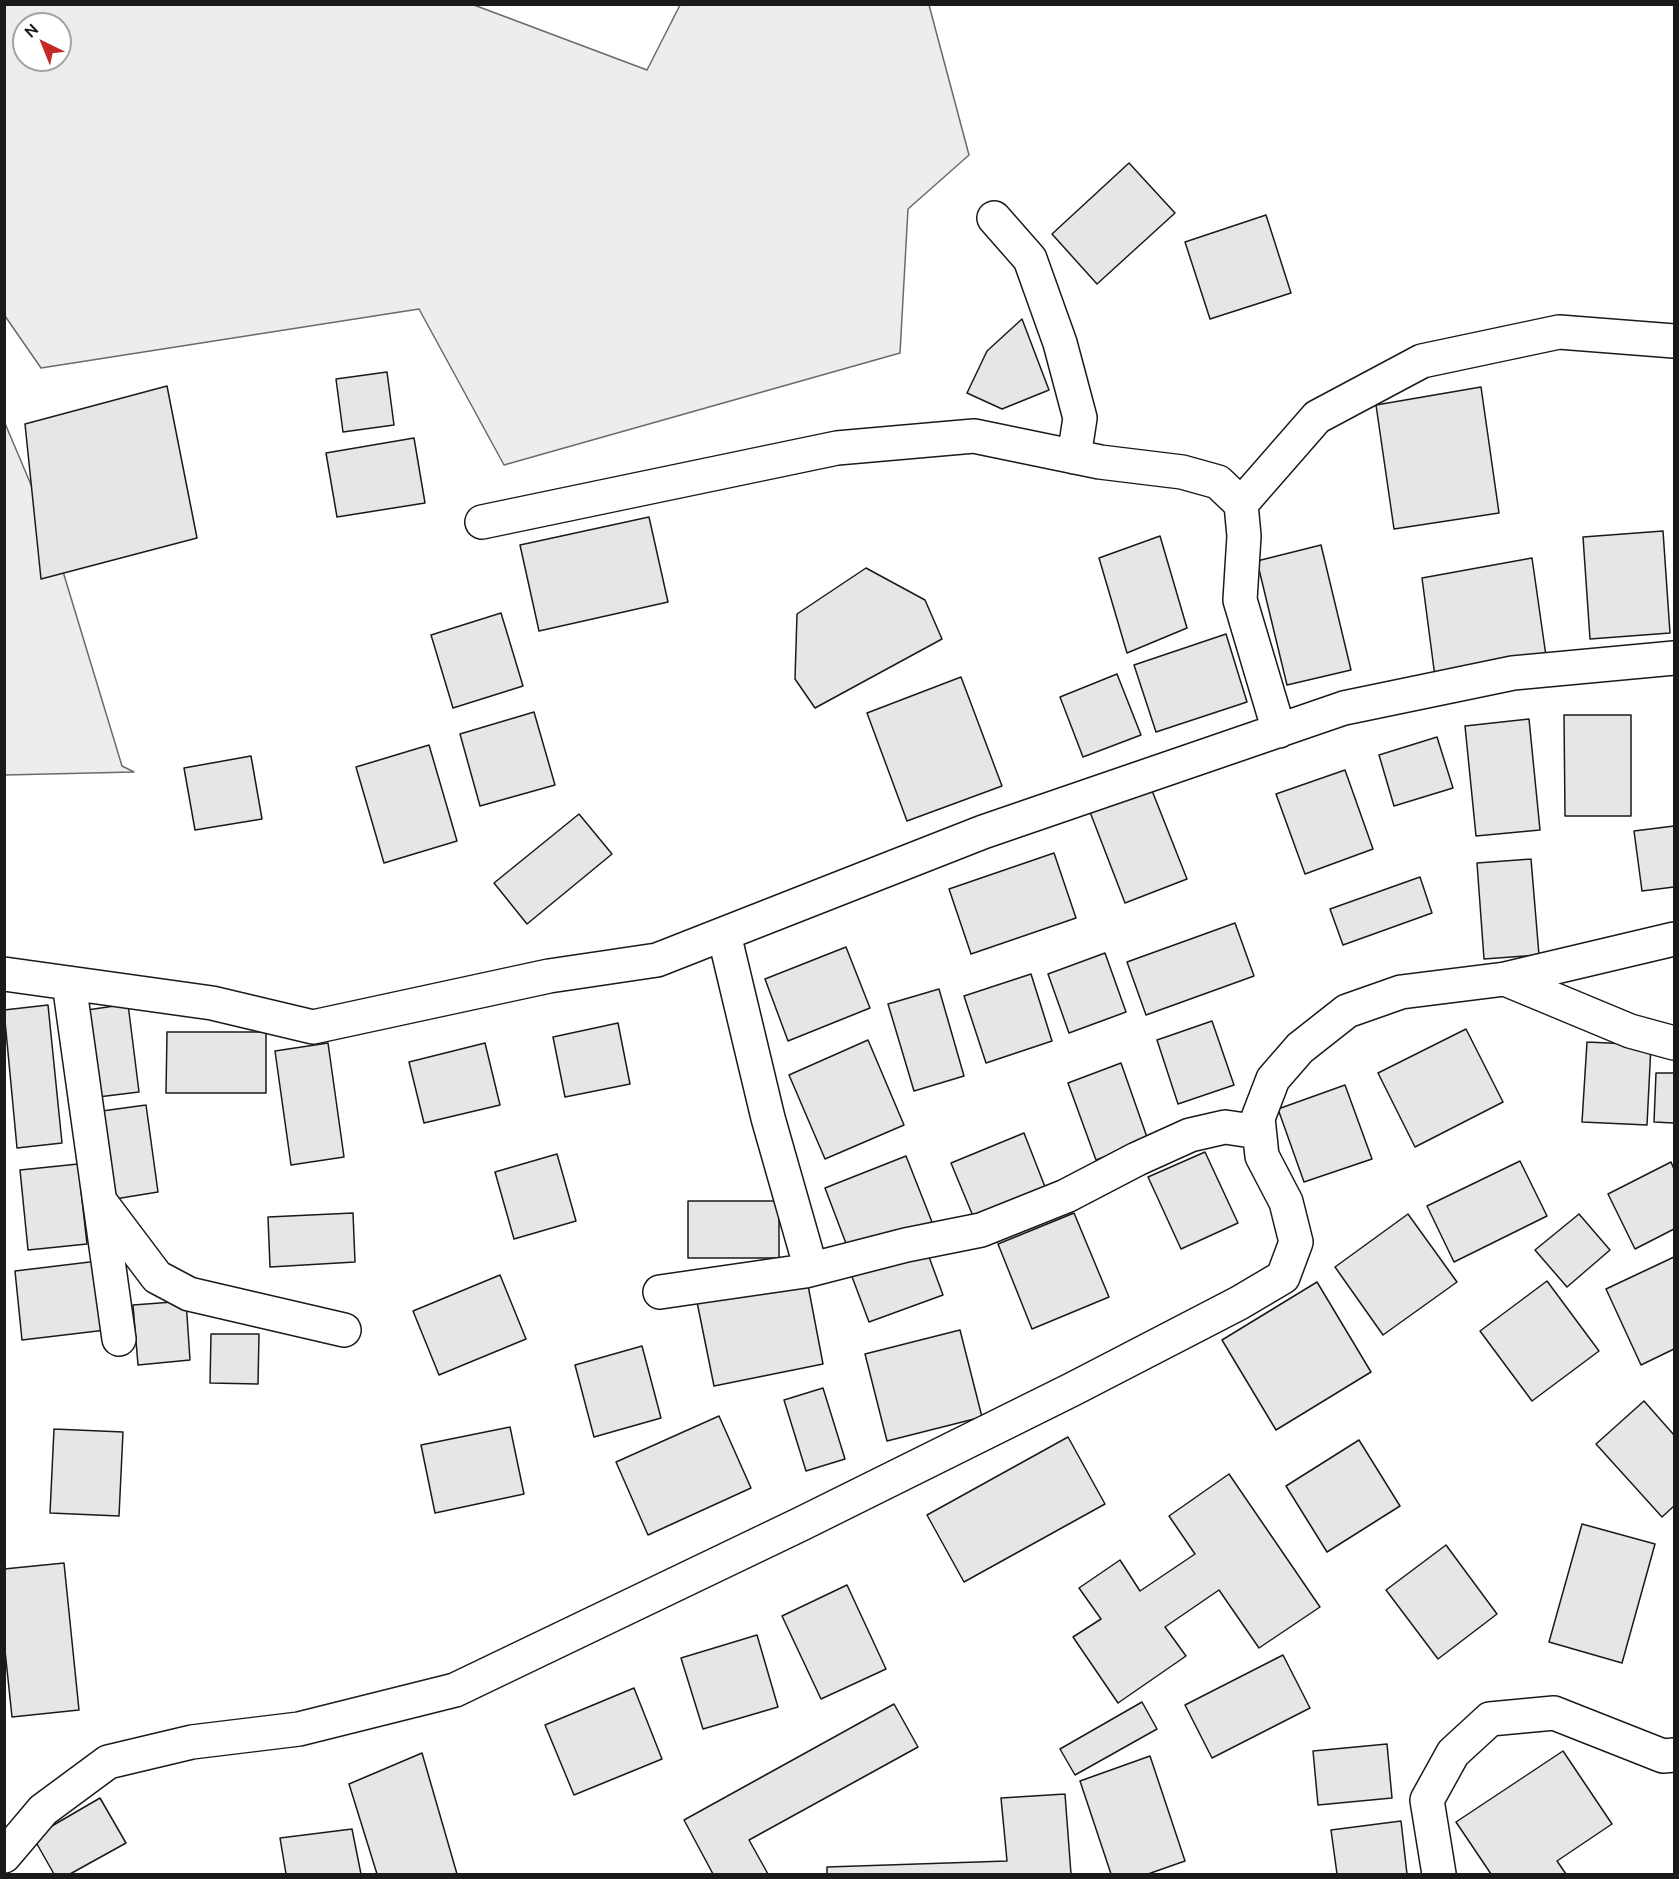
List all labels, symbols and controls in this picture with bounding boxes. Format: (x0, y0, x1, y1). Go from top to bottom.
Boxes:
north arrow (12, 12, 72, 72)
text: N (21, 20, 42, 41)

